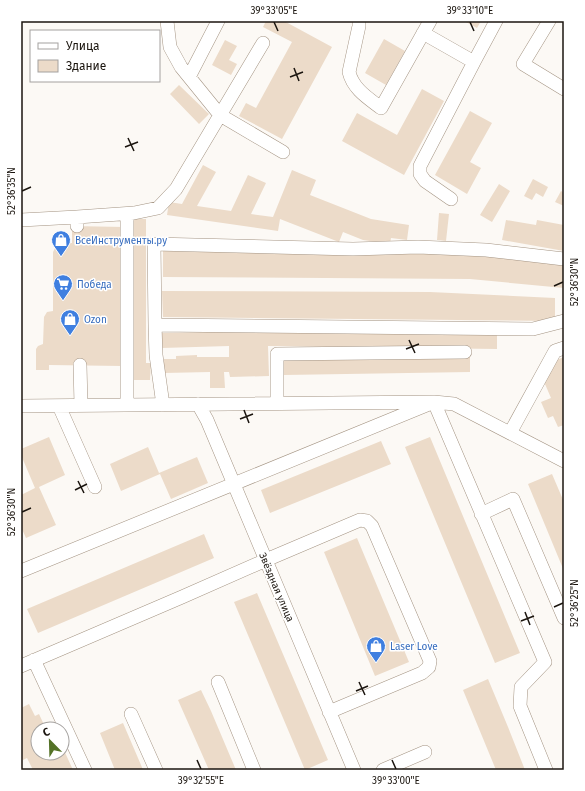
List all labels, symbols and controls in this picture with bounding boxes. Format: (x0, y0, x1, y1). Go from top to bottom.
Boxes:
text: 39°33'05"E (250, 5, 298, 17)
text: 39°33'10"E (447, 5, 493, 17)
legend (30, 30, 160, 82)
text: Улица (66, 39, 100, 53)
text: Здание (66, 59, 106, 73)
text: 52°36'35"N (6, 167, 18, 215)
shop icon: ВсеИнструменты.ру (50, 229, 72, 257)
place label: ВсеИнструменты.ру (75, 235, 167, 247)
text: 52°36'30"N (569, 258, 581, 306)
supermarket icon: Победа (52, 273, 74, 301)
place label: Победа (77, 279, 112, 291)
shop icon: Ozon (59, 308, 81, 336)
place label: Ozon (84, 314, 107, 326)
text: 52°36'30"N (6, 488, 18, 536)
street label: Звёздная улица (256, 551, 297, 624)
text: 52°36'25"N (569, 579, 581, 627)
shop icon: Laser Love (365, 635, 387, 663)
place label: Laser Love (390, 641, 438, 653)
north arrow (30, 721, 70, 761)
text: С (41, 725, 52, 739)
text: 39°32'55"E (178, 775, 224, 787)
text: 39°33'00"E (372, 775, 420, 787)

